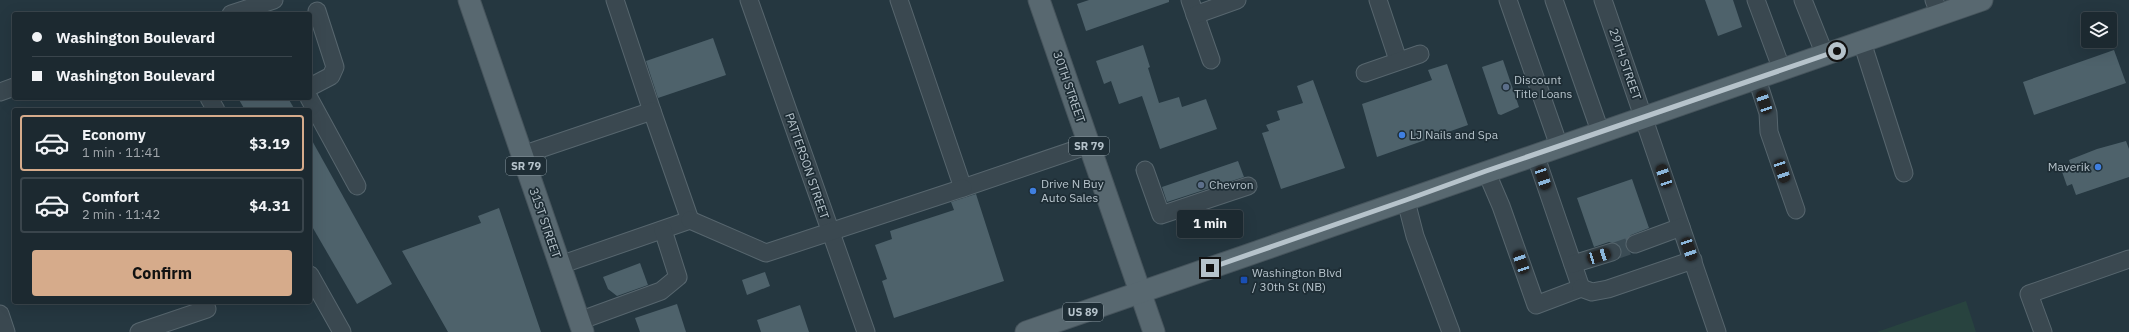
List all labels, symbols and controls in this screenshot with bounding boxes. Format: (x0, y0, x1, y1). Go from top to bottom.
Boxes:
map controls (2081, 12, 2117, 48)
button: layers (2081, 12, 2117, 48)
street label: 29TH STREET (1606, 26, 1645, 102)
text: Washington Boulevard (56, 28, 215, 47)
route start (1828, 42, 1846, 60)
street label: 30TH STREET (1050, 49, 1089, 125)
text: Washington Boulevard (56, 66, 215, 85)
place label: Discount Title Loans (1514, 72, 1573, 101)
marker: Discount Title Loans (1501, 82, 1511, 92)
car (1755, 89, 1773, 115)
street label: PATTERSON STREET (782, 111, 833, 221)
icon: car (34, 125, 70, 161)
text: Economy (82, 125, 146, 144)
place label: LJ Nails and Spa (1410, 127, 1499, 142)
marker: LJ Nails and Spa (1397, 130, 1407, 140)
text: $3.19 (249, 134, 290, 153)
road number: SR 79 (1069, 137, 1109, 155)
text: 1 min · 11:41 (82, 144, 160, 161)
road number: SR 79 (506, 157, 546, 175)
car (1772, 158, 1792, 184)
place label: Maverik (2048, 159, 2091, 174)
marker: Maverik (2093, 162, 2103, 172)
car (1654, 163, 1674, 189)
car (1534, 165, 1552, 191)
place label: Drive N Buy Auto Sales (1041, 176, 1104, 205)
place label: Chevron (1209, 177, 1254, 192)
marker: Chevron (1196, 180, 1206, 190)
street label: 31ST STREET (526, 186, 565, 260)
marker: Drive N Buy Auto Sales (1028, 186, 1038, 196)
icon: car (34, 187, 70, 223)
text: Comfort (82, 187, 139, 206)
text: $4.31 (249, 196, 290, 215)
text: 2 min · 11:42 (82, 206, 160, 223)
callout: 1 min (1177, 210, 1243, 238)
text: 1 min (1193, 215, 1227, 232)
car (1679, 236, 1699, 262)
car (1586, 247, 1612, 265)
car (1511, 249, 1531, 275)
button: Confirm (32, 250, 292, 296)
route end (1201, 259, 1219, 277)
place label: Washington Blvd / 30th St (NB) (1252, 265, 1342, 294)
marker: Washington Blvd / 30th St (NB) (1239, 275, 1249, 285)
road number: US 89 (1063, 303, 1103, 321)

